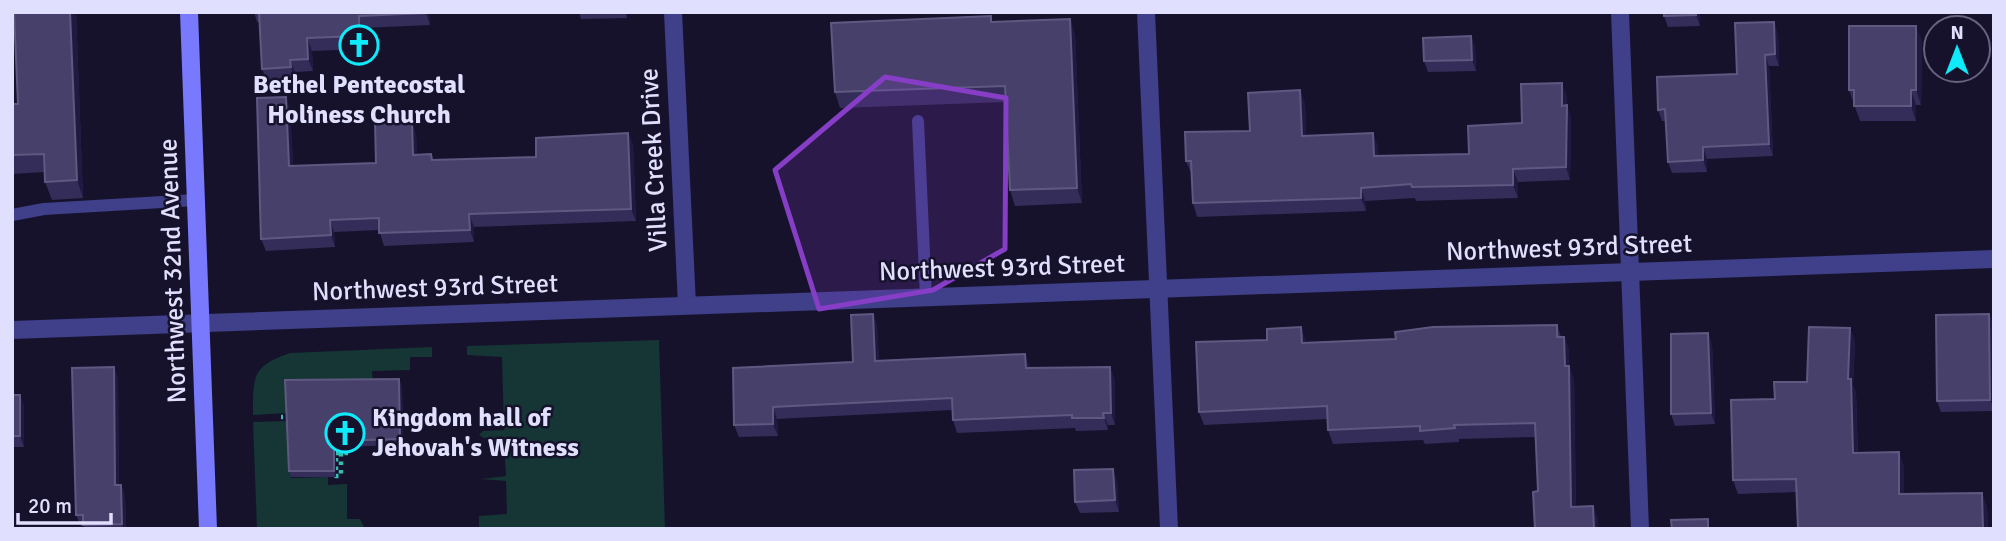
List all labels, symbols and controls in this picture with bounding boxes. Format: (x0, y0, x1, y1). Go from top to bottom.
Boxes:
north arrow (1922, 14, 1992, 84)
text: N (1950, 21, 1964, 45)
church icon: Bethel Pentecostal Holiness Church (338, 24, 380, 66)
street label: Villa Creek Drive (633, 67, 675, 253)
place label: Bethel Pentecostal Holiness Church (253, 69, 465, 131)
street label: Northwest 32nd Avenue (152, 138, 194, 404)
street label: Northwest 93rd Street (1445, 228, 1693, 268)
street label: Northwest 93rd Street (878, 248, 1126, 288)
street label: Northwest 93rd Street (311, 268, 559, 308)
place label: Kingdom hall of Jehovah's Witness (372, 402, 579, 464)
church icon: Kingdom hall of Jehovah's Witness (324, 412, 366, 454)
scale bar (18, 482, 110, 526)
text: 20 m (28, 493, 72, 519)

